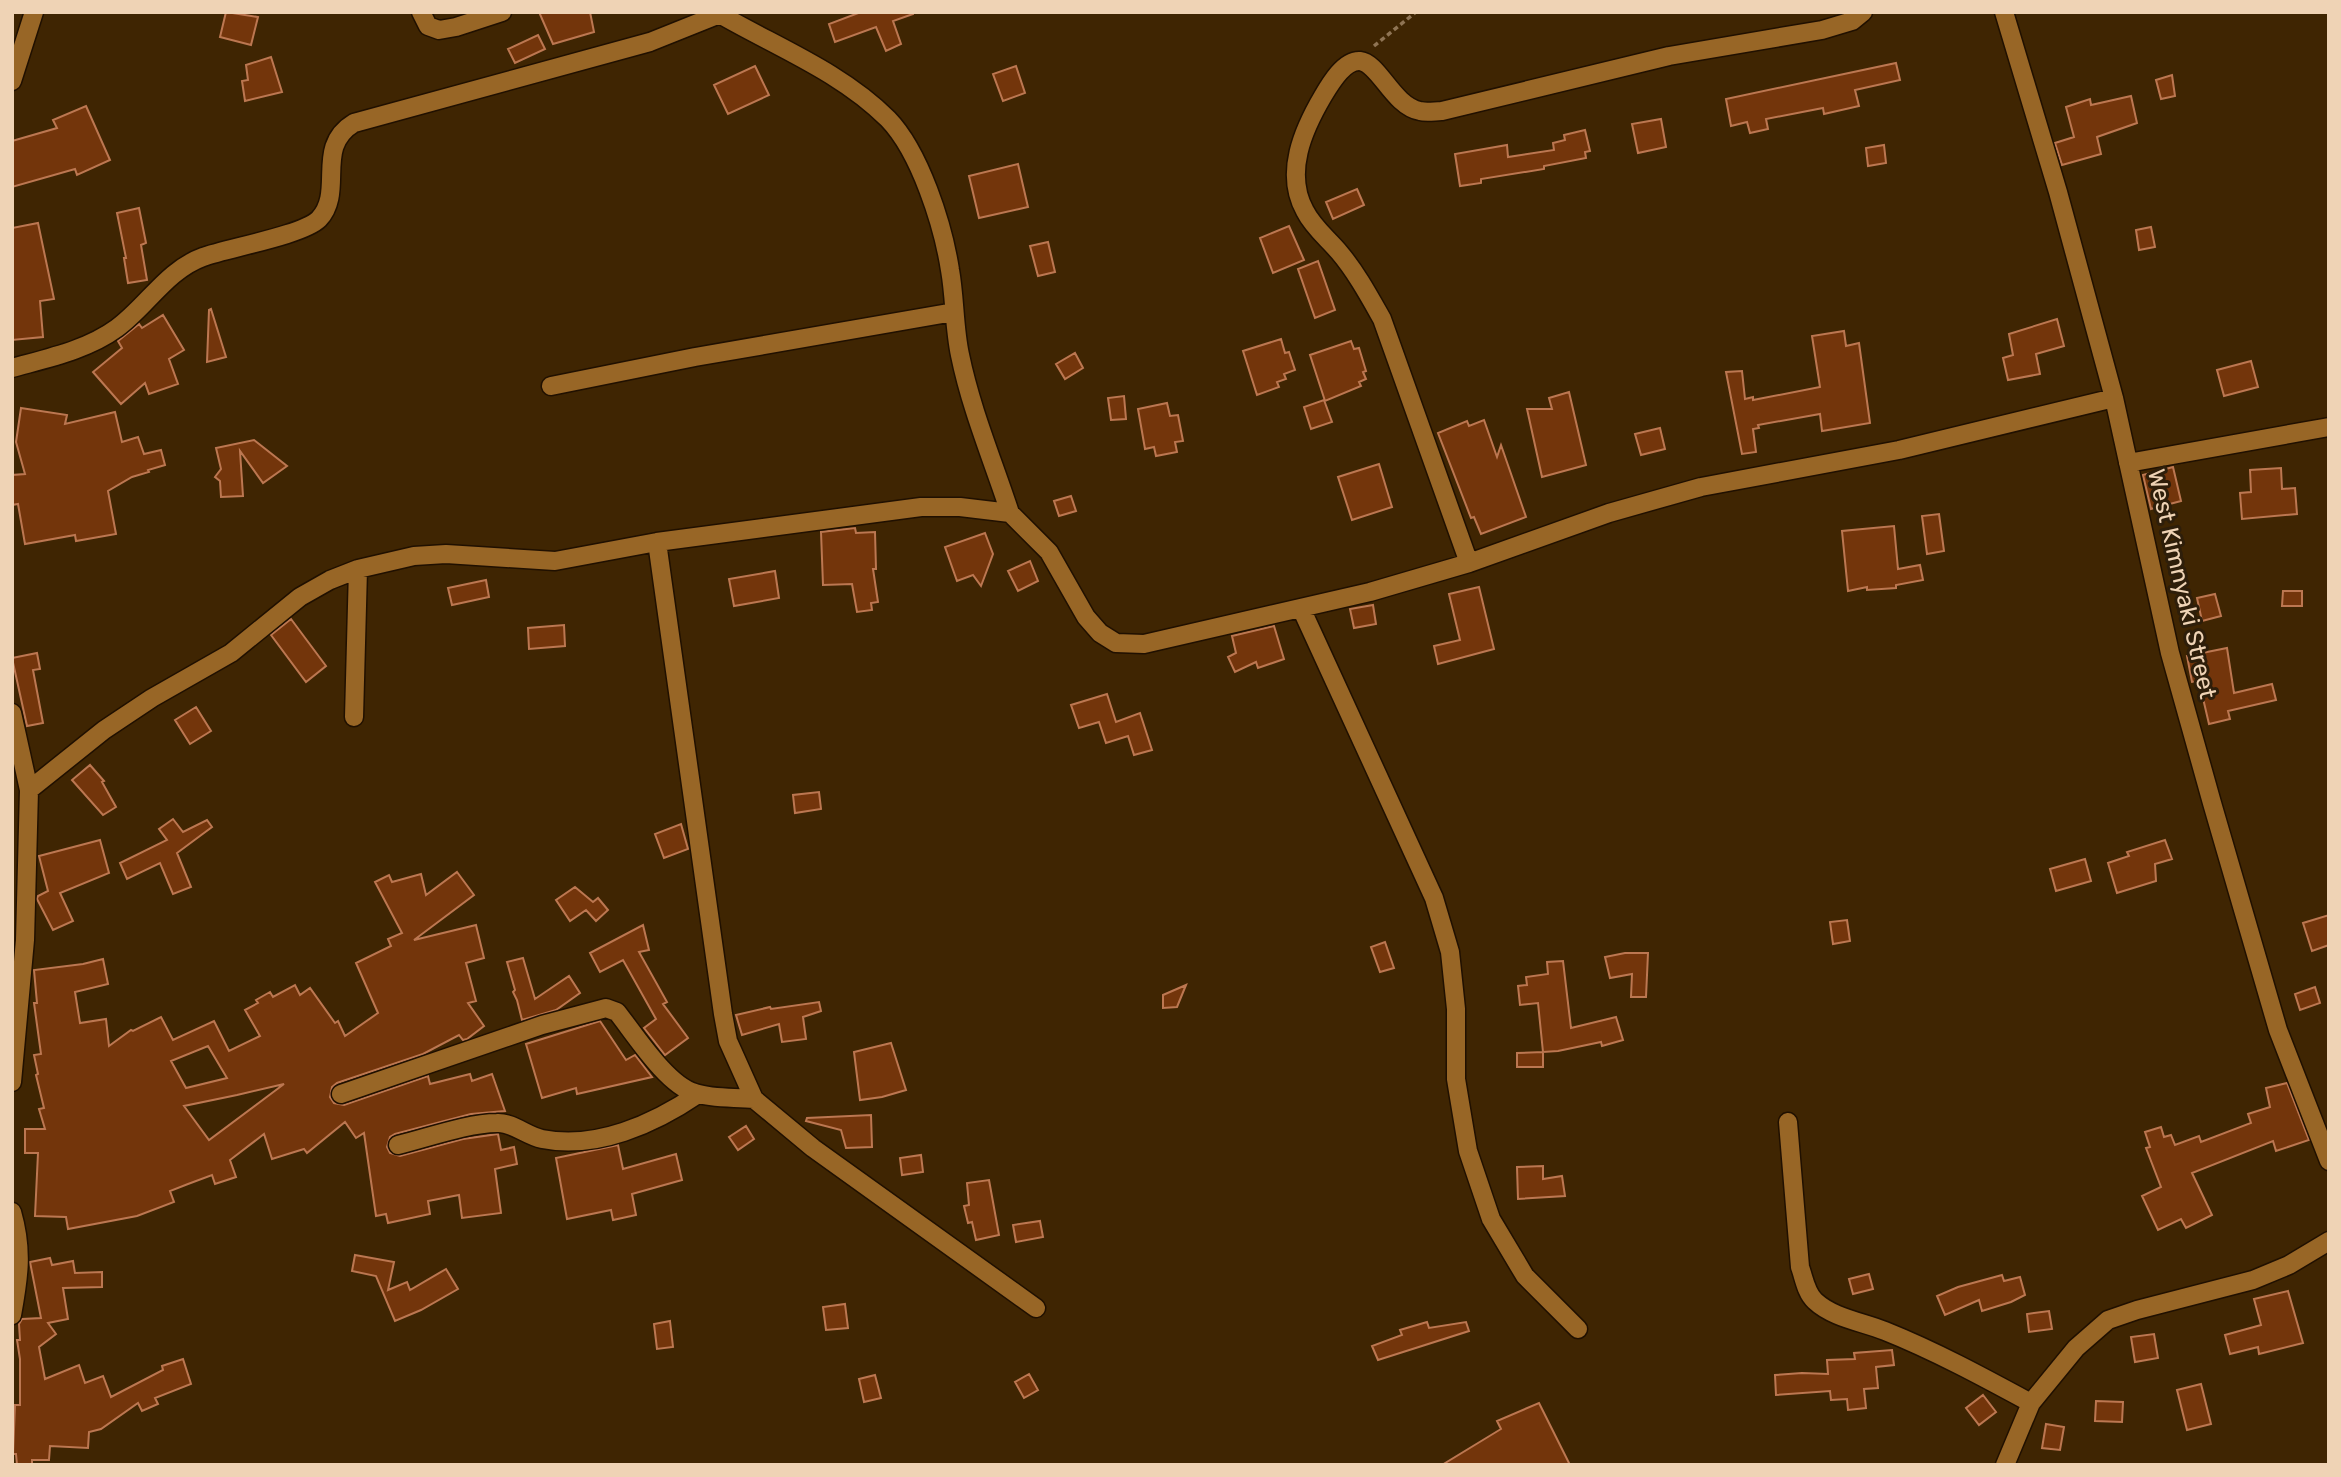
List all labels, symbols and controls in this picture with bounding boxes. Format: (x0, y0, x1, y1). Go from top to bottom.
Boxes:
street label: West Kimnyaki Street (2142, 466, 2222, 702)

